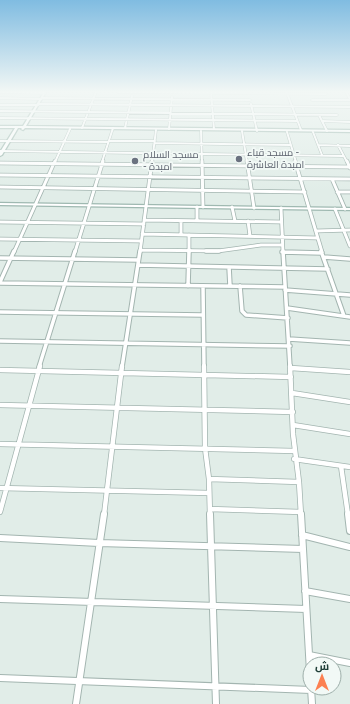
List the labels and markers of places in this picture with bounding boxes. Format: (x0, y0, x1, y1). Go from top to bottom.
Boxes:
place label: مسجد قباء - امبدة العاشرة (247, 147, 304, 171)
place label: مسجد السلام - امبدة (143, 149, 199, 173)
marker: مسجد قباء - امبدة العاشرة (234, 154, 244, 164)
marker: مسجد السلام - امبدة (130, 156, 140, 166)

